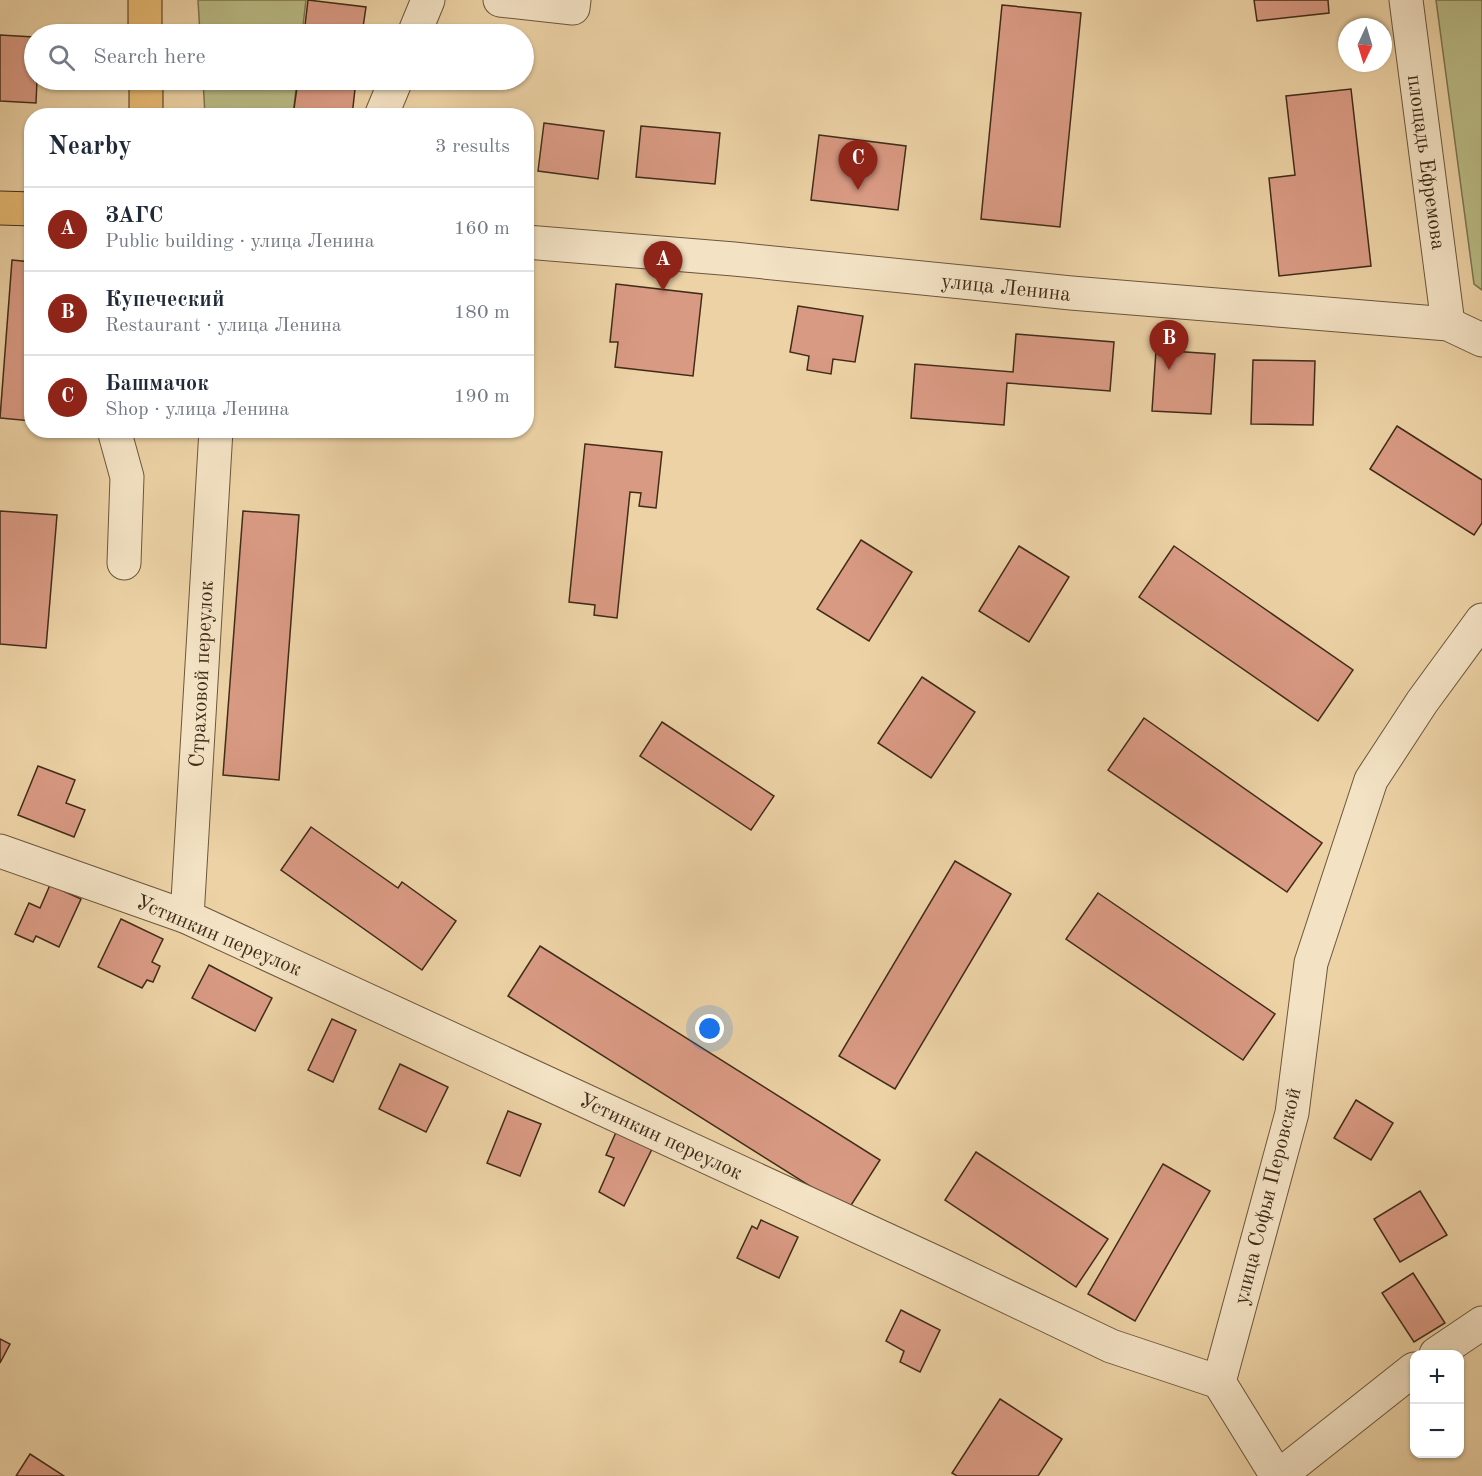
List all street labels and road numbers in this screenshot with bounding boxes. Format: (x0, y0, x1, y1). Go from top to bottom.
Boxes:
street label: площадь Ефремова (1403, 73, 1448, 251)
street label: улица Ленина (940, 271, 1072, 306)
street label: Страховой переулок (187, 580, 218, 768)
street label: Устинкин переулок (132, 892, 305, 981)
street label: улица Софьи Перовской (1231, 1086, 1306, 1307)
street label: Устинкин переулок (575, 1090, 746, 1185)

